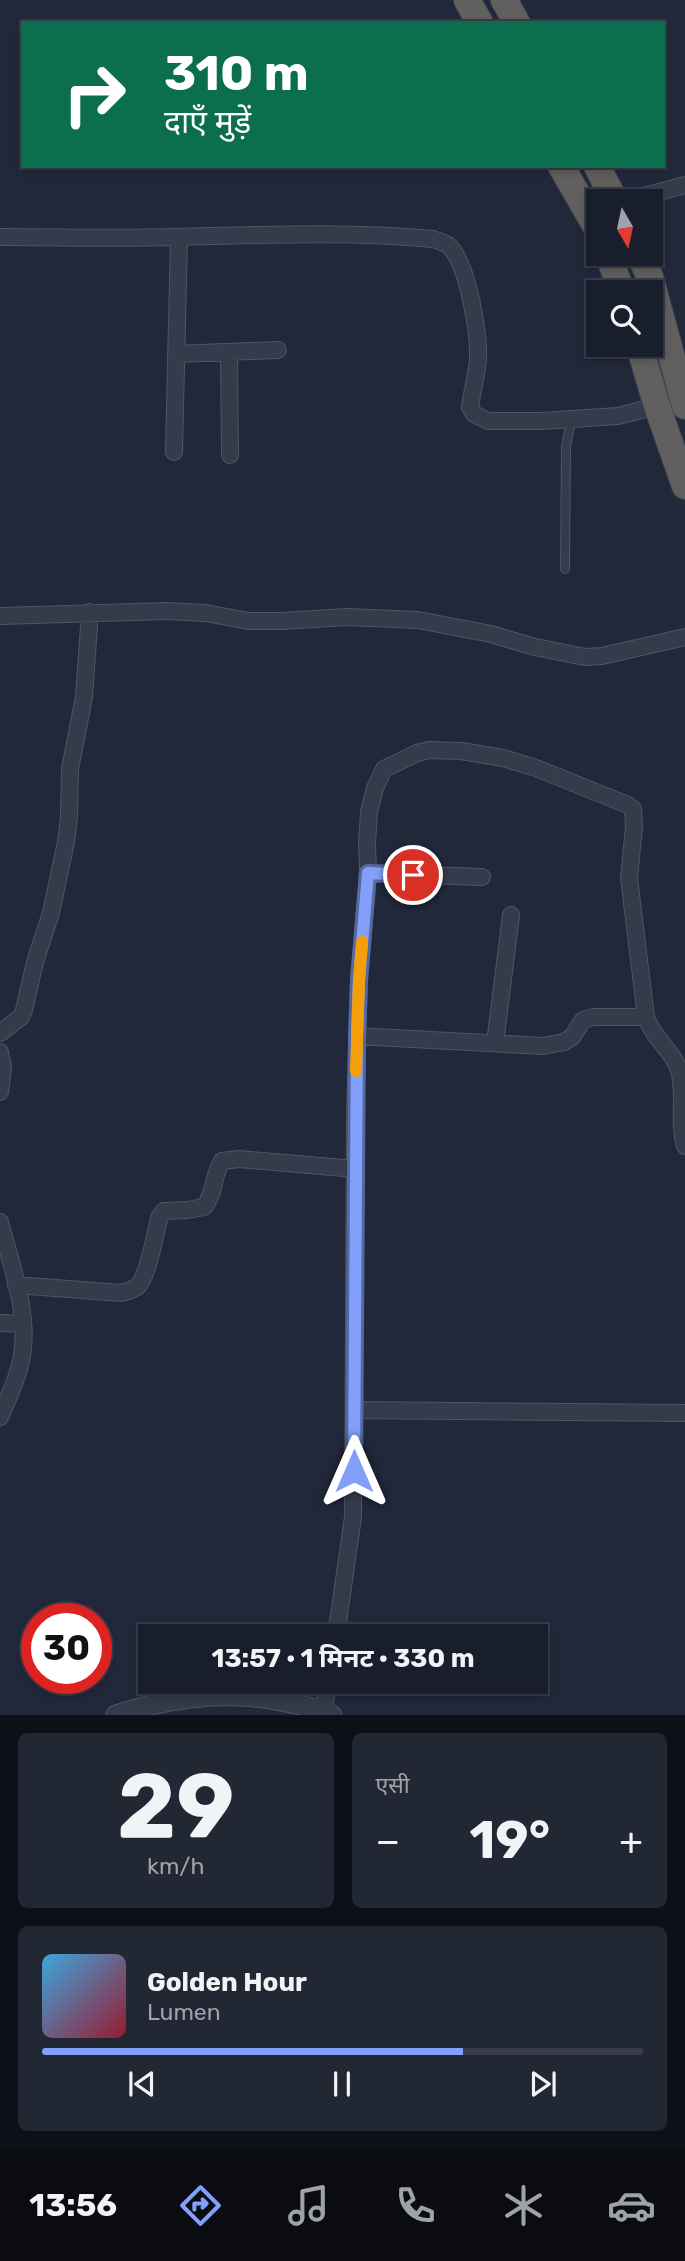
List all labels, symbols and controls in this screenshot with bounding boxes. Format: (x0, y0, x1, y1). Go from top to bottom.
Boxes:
text: 310 m (164, 44, 309, 102)
icon: right (49, 49, 140, 140)
text: दाएँ मुड़ें (164, 103, 251, 141)
north arrow (586, 189, 663, 266)
map controls (586, 189, 663, 357)
button: search (586, 280, 663, 357)
pin (383, 845, 443, 905)
icon: arrive (394, 856, 432, 894)
position arrow (317, 1434, 391, 1508)
speed limit sign: 30 (21, 1603, 112, 1694)
text: 13:57 · 1 मिनट · 330 m (212, 1643, 475, 1674)
text: 29 (117, 1752, 234, 1860)
text: एसी (376, 1771, 410, 1799)
text: 19° (469, 1809, 550, 1871)
text: − (376, 1818, 400, 1864)
text: + (619, 1818, 643, 1864)
text: km/h (147, 1852, 204, 1880)
text: Golden Hour (147, 1967, 307, 1998)
text: Lumen (147, 1998, 221, 2026)
icon: previous (123, 2065, 161, 2103)
icon: pause (323, 2065, 361, 2103)
icon: next (524, 2065, 562, 2103)
icon: directions (176, 2181, 225, 2230)
icon: music (284, 2181, 333, 2230)
icon: phone (391, 2181, 440, 2230)
icon: climate (499, 2181, 548, 2230)
icon: car (607, 2181, 656, 2230)
text: 13:56 (29, 2186, 117, 2224)

